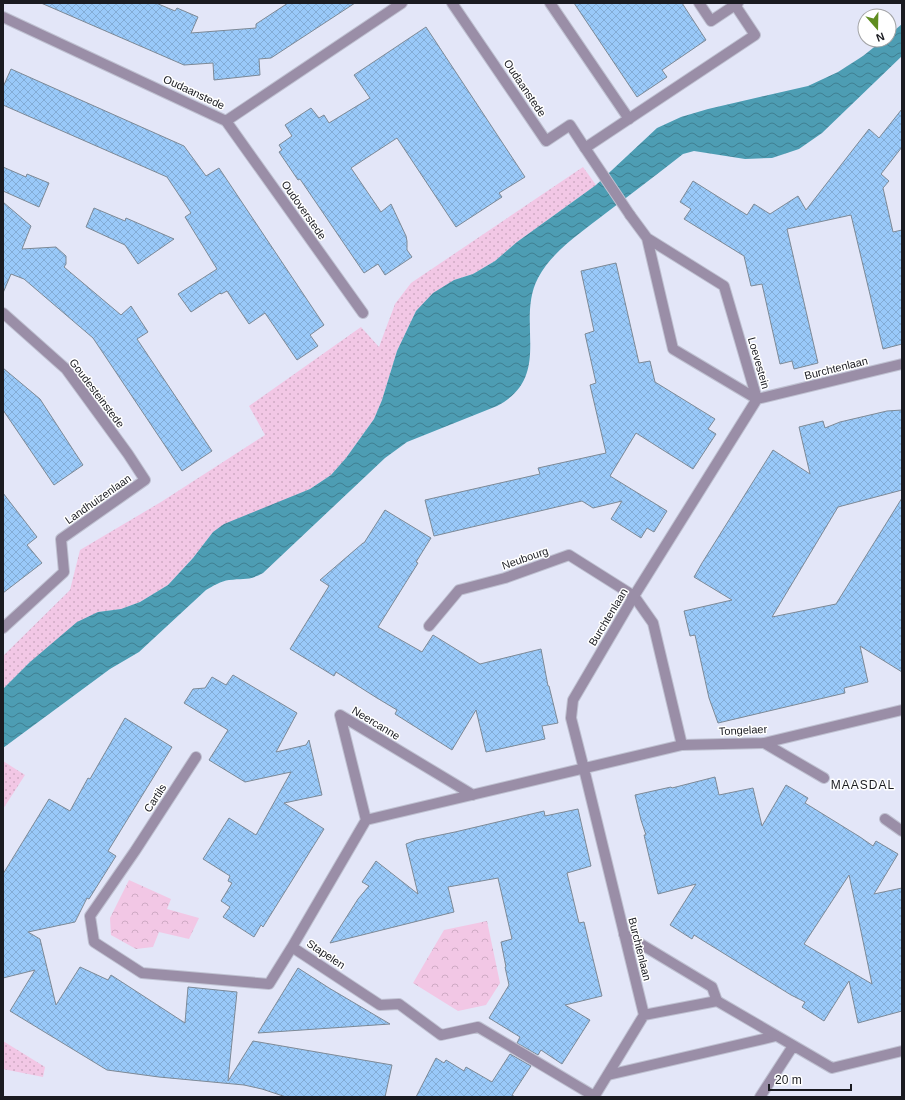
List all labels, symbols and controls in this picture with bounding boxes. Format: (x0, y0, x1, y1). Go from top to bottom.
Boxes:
north arrow (857, 8, 897, 48)
text: N (875, 30, 886, 44)
street label: Oudaanstede (502, 57, 548, 119)
street label: Oudaanstede (162, 73, 226, 111)
street label: Oudoverstede (279, 178, 329, 242)
street label: Loevestein (746, 336, 772, 390)
street label: Burchtenlaan (803, 354, 869, 382)
street label: Goudesteinstede (67, 356, 127, 430)
street label: Landhuizenlaan (63, 472, 133, 526)
street label: Neubourg (500, 544, 550, 572)
street label: Burchtenlaan (586, 586, 630, 648)
street label: Neercanne (350, 704, 402, 742)
street label: Tongelaer (719, 723, 768, 737)
district label: MAASDAL (831, 778, 895, 792)
street label: Cartils (141, 781, 169, 814)
street label: Burchtenlaan (626, 916, 654, 982)
street label: Stapelen (305, 937, 347, 971)
scale bar (769, 1066, 851, 1092)
text: 20 m (775, 1073, 802, 1087)

